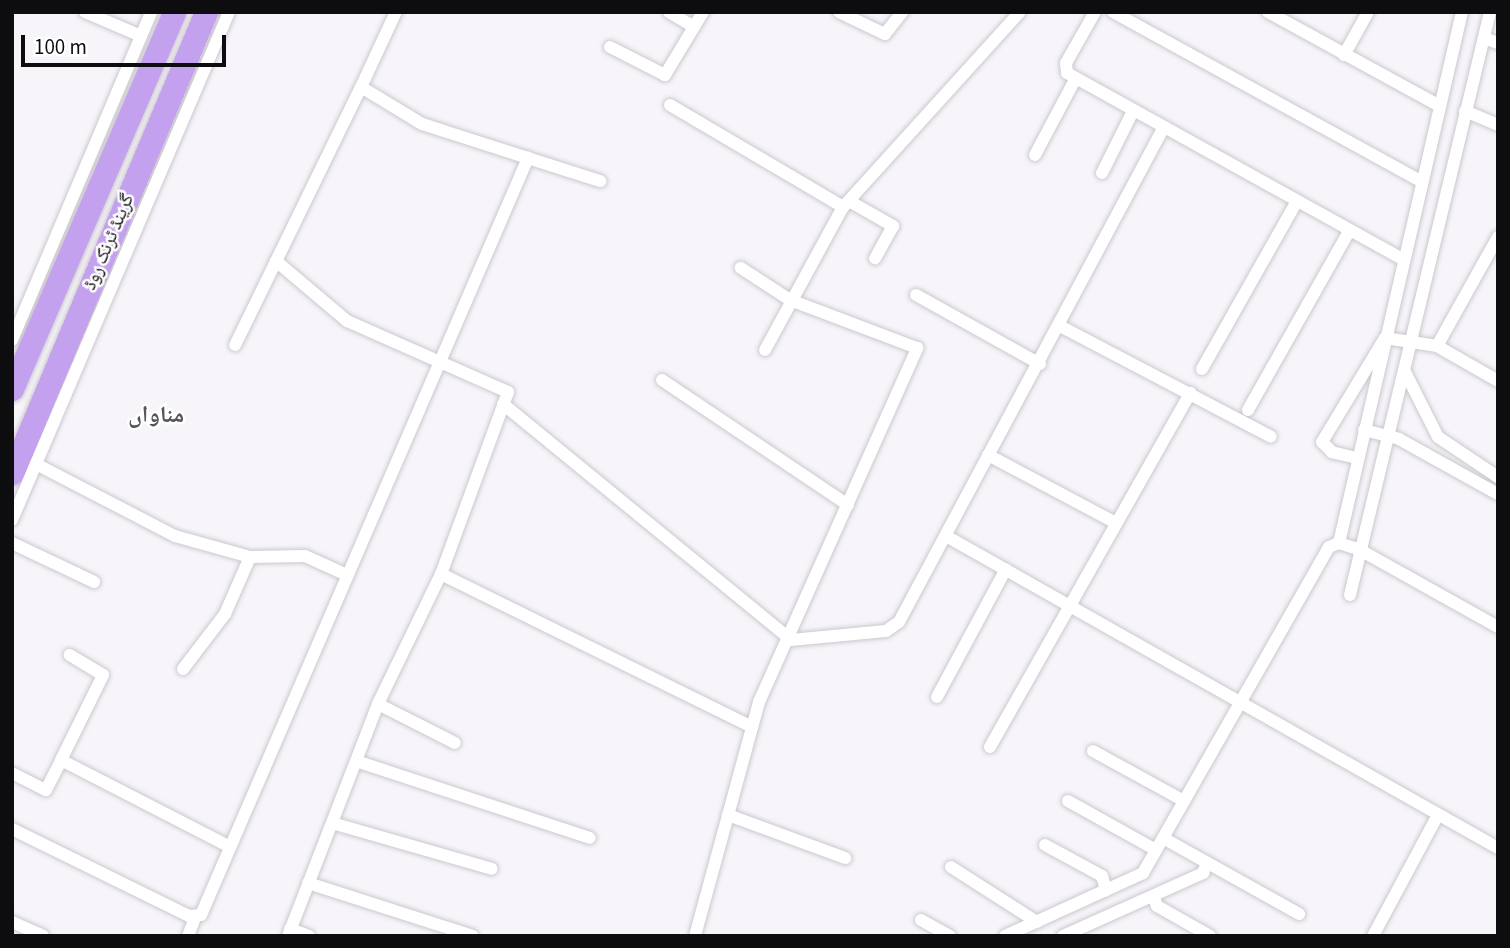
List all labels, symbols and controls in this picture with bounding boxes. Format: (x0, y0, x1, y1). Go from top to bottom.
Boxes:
scale bar (24, 21, 229, 65)
text: 100 m (34, 32, 87, 62)
street label: گرینڈ ٹرنک روڈ (78, 190, 140, 294)
district label: مناواں (128, 401, 184, 429)

